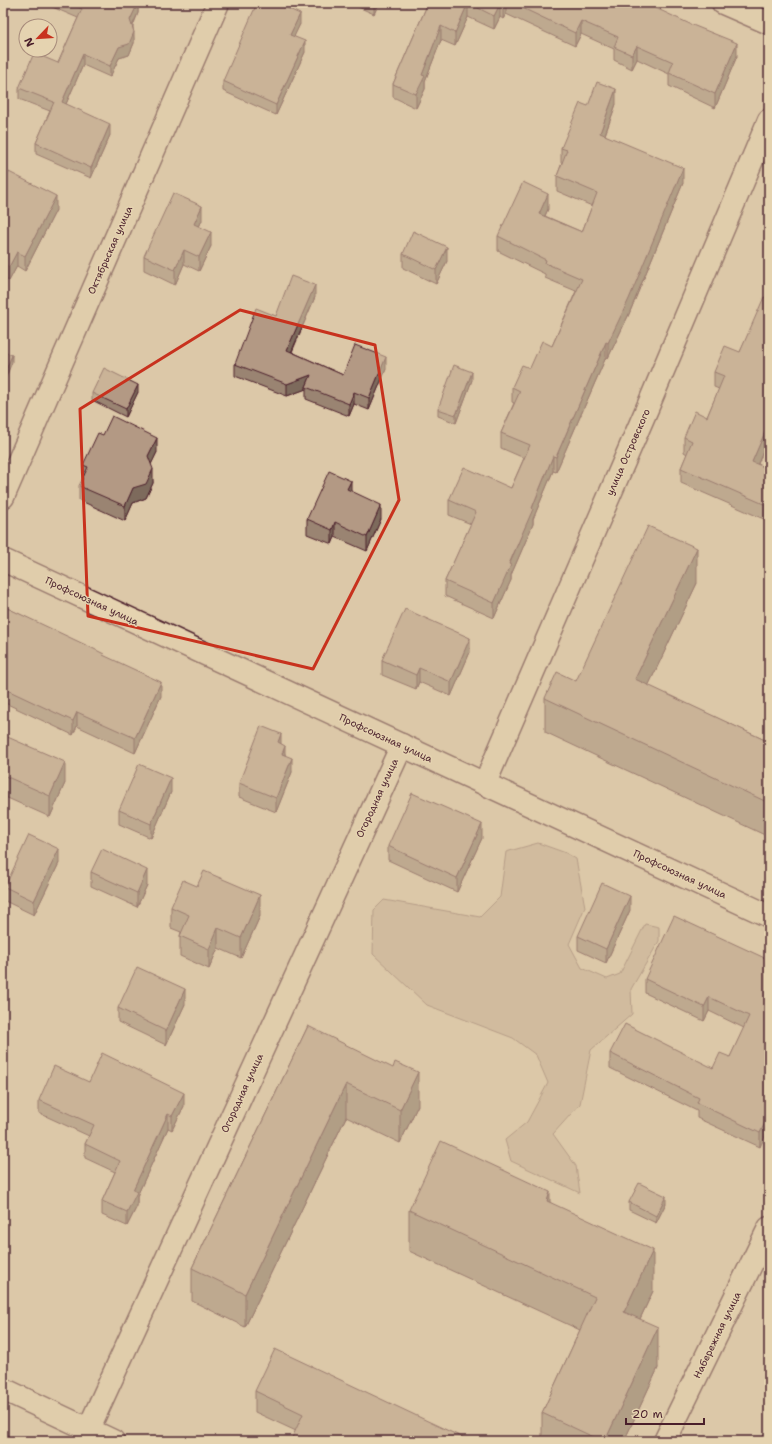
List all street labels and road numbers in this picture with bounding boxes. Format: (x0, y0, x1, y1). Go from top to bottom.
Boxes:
street label: Октябрьская улица (85, 203, 136, 296)
street label: улица Островского (603, 407, 653, 497)
street label: Профсоюзная улица (43, 574, 141, 629)
street label: Профсоюзная улица (337, 711, 435, 766)
street label: Огородная улица (353, 756, 401, 840)
street label: Профсоюзная улица (631, 847, 729, 902)
street label: Огородная улица (218, 1051, 266, 1135)
street label: Набережная улица (690, 1289, 744, 1380)

